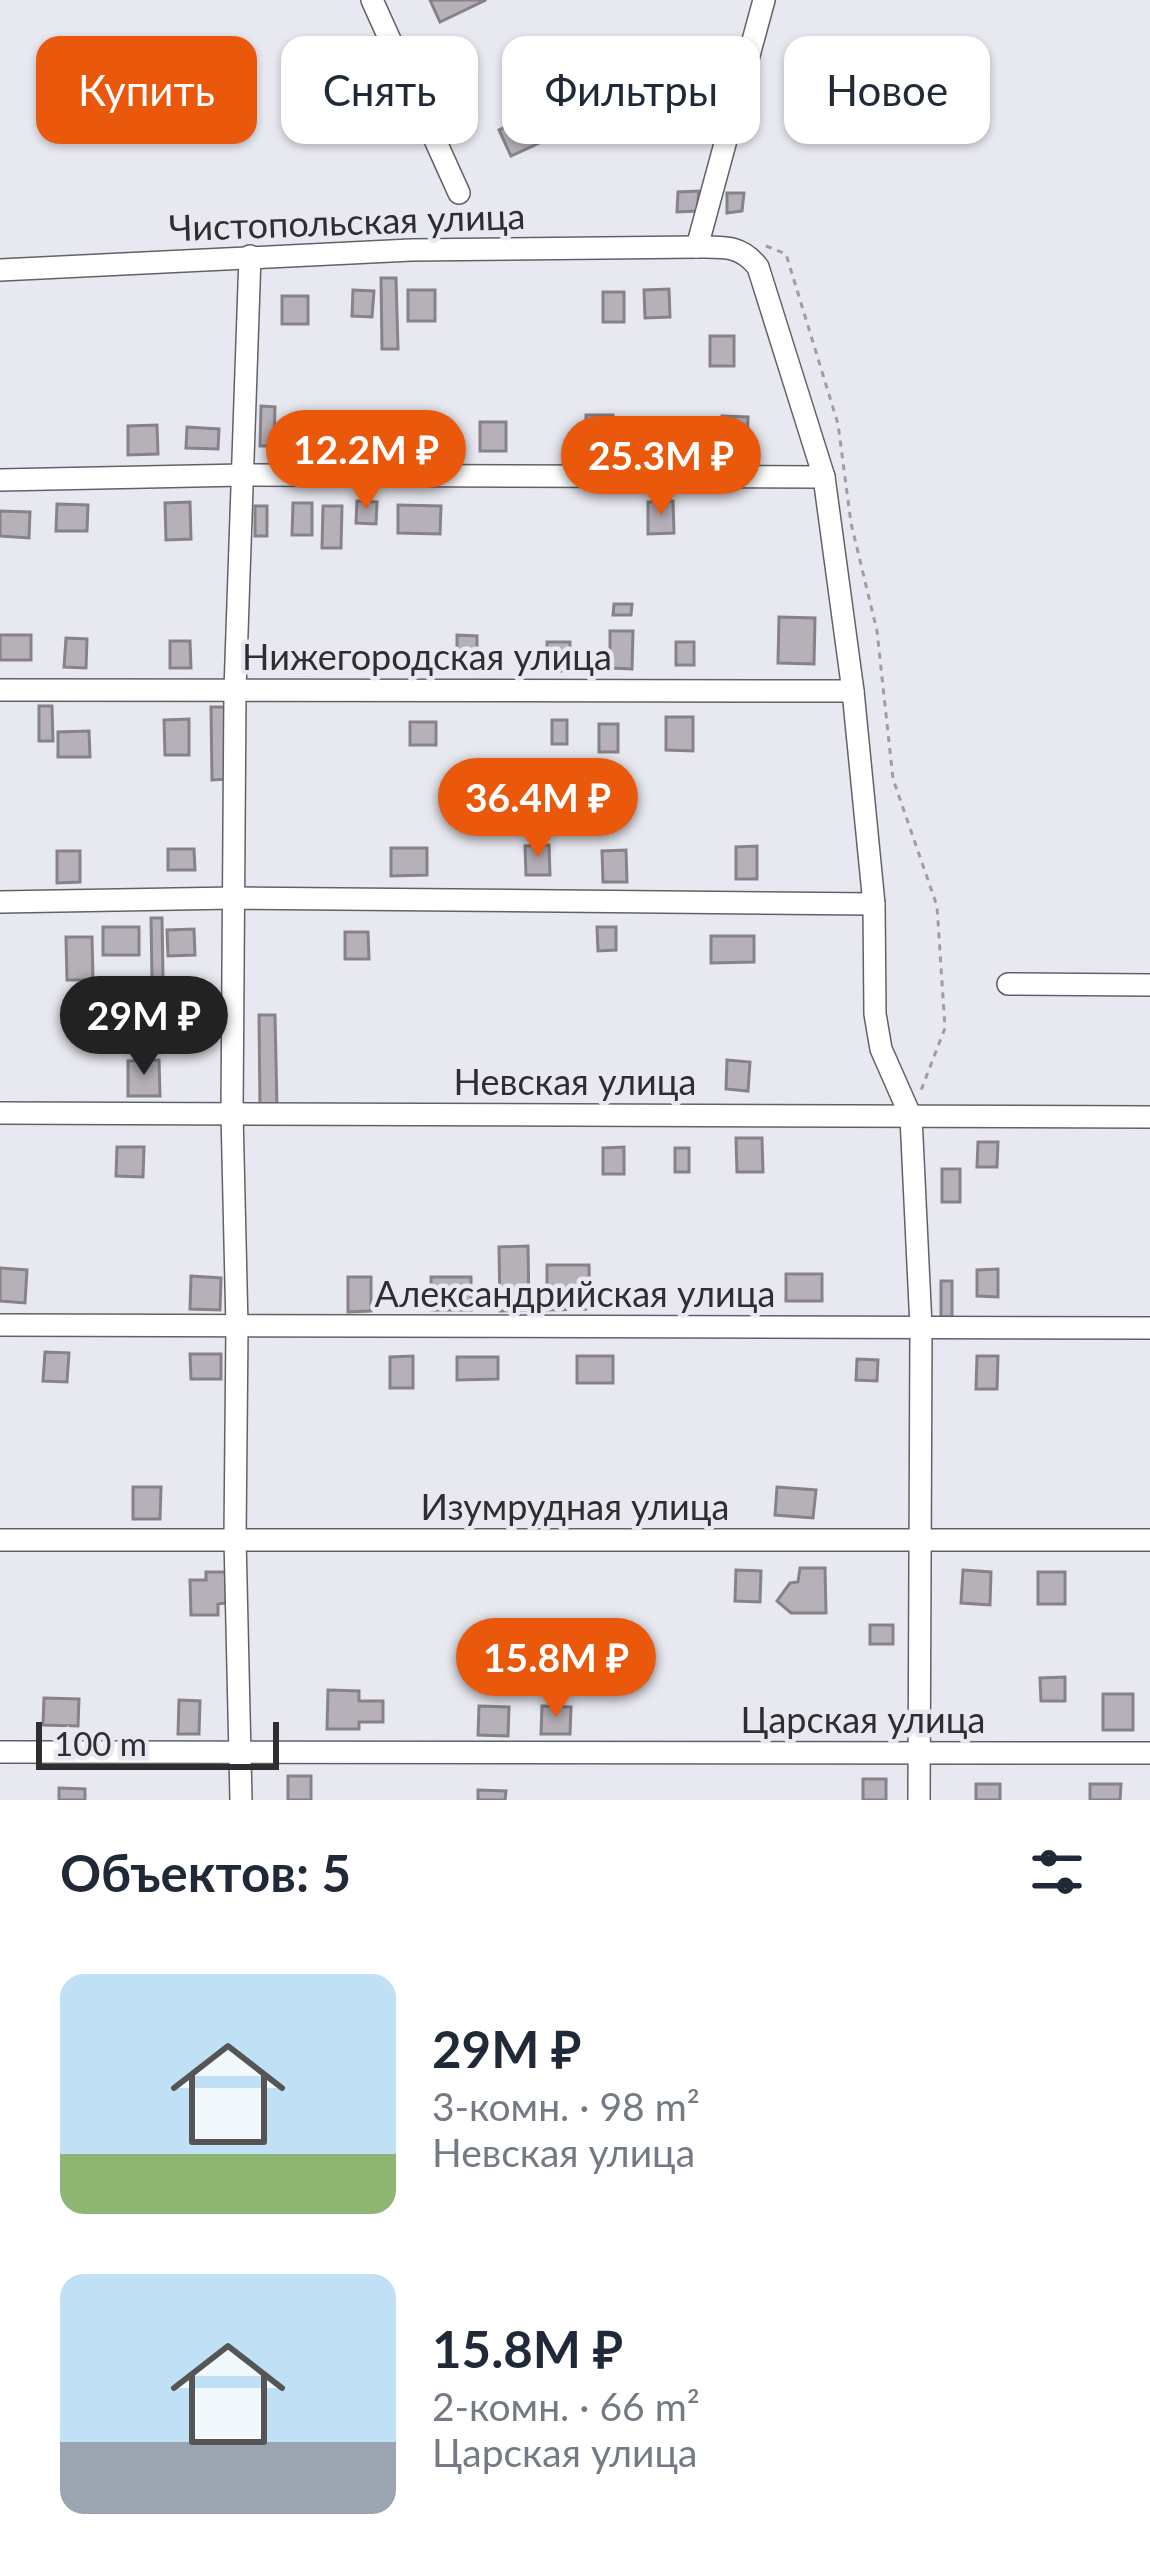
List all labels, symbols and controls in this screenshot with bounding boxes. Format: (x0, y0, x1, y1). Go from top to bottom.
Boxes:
chip: Купить (36, 36, 257, 144)
chip: Снять (281, 36, 478, 144)
chip: Фильтры (502, 36, 760, 144)
chip: Новое (784, 36, 990, 144)
street label: Чистопольская улица (168, 193, 526, 249)
pin: 12.2M ₽ (255, 410, 477, 512)
pin: 25.3M ₽ (550, 416, 772, 518)
text: 12.2M ₽ (293, 426, 439, 472)
text: 25.3M ₽ (588, 432, 734, 478)
street label: Нижегородская улица (242, 634, 612, 678)
pin: 36.4M ₽ (427, 758, 649, 860)
text: 36.4M ₽ (465, 774, 611, 820)
pin: 29M ₽ (60, 976, 228, 1078)
text: 29M ₽ (87, 992, 201, 1038)
street label: Невская улица (454, 1059, 696, 1103)
street label: Александрийская улица (375, 1271, 775, 1315)
street label: Изумрудная улица (421, 1484, 729, 1528)
pin: 15.8M ₽ (445, 1618, 667, 1720)
text: 15.8M ₽ (483, 1634, 629, 1680)
street label: Царская улица (741, 1697, 986, 1741)
scale bar (36, 1716, 279, 1769)
text: 100 m (54, 1723, 147, 1763)
icon: filters (1024, 1839, 1090, 1905)
text: Объектов: 5 (60, 1842, 351, 1903)
text: 29M ₽ (432, 2018, 581, 2079)
icon: home (156, 2022, 300, 2166)
text: 3-комн. · 98 m² (432, 2083, 700, 2129)
text: Невская улица (432, 2129, 695, 2175)
text: 15.8M ₽ (432, 2318, 623, 2379)
icon: home (156, 2322, 300, 2466)
text: 2-комн. · 66 m² (432, 2383, 700, 2429)
text: Царская улица (432, 2429, 697, 2475)

